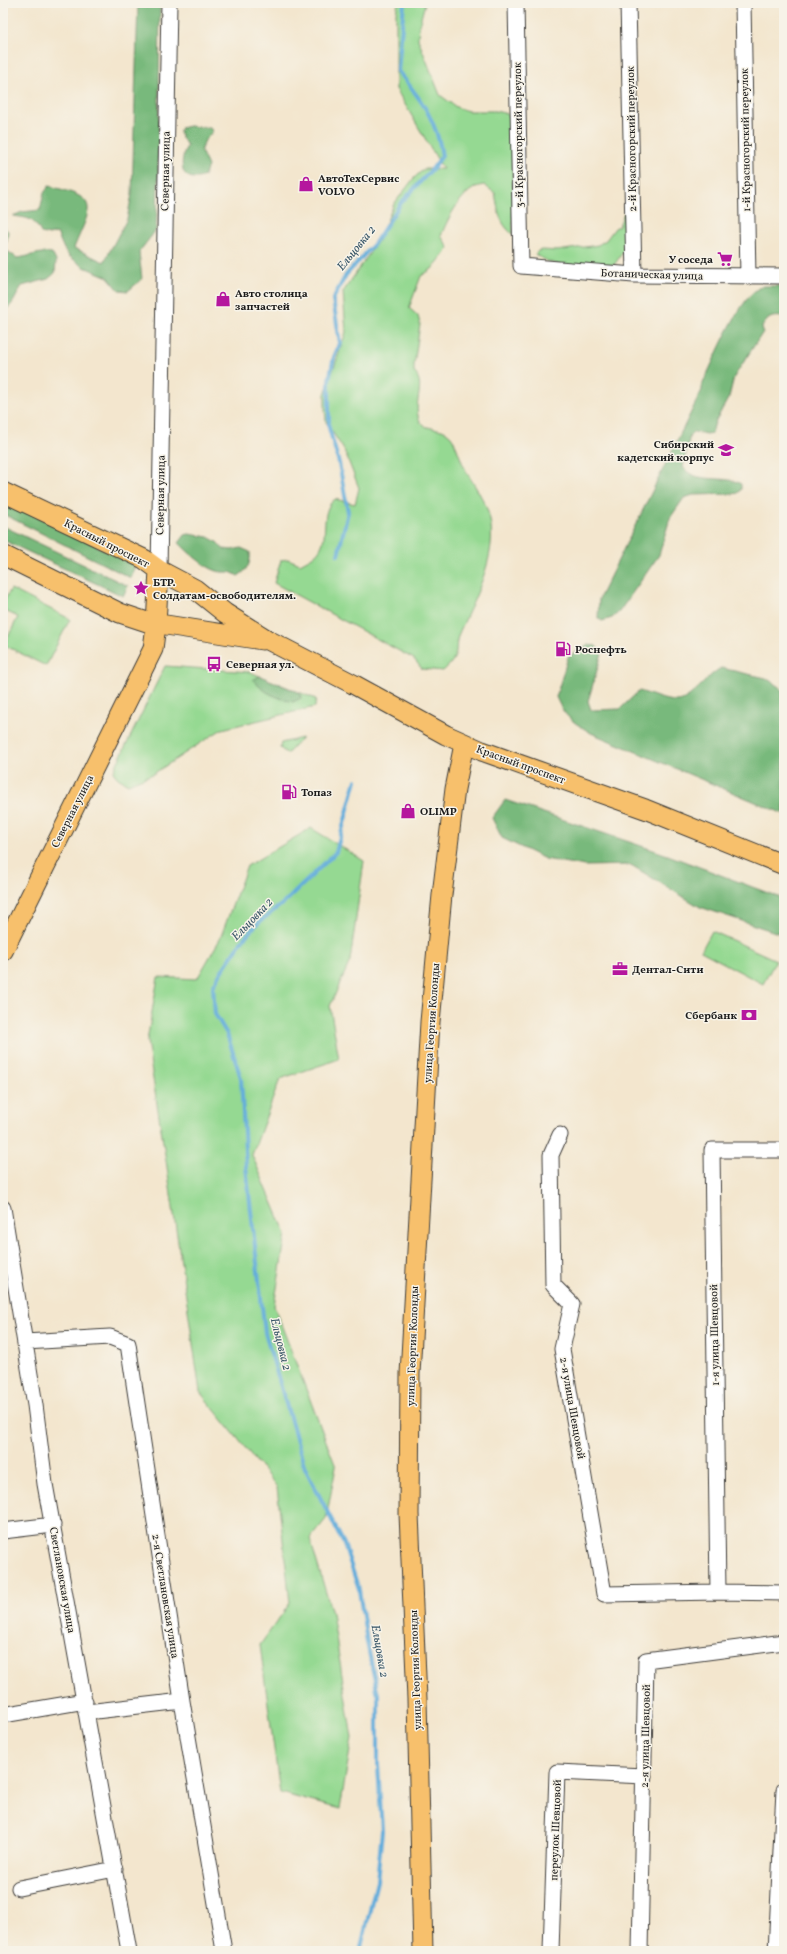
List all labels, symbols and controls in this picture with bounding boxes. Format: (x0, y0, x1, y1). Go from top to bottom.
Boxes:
street label: 3-й Красногорский переулок (511, 62, 528, 208)
street label: 2-й Красногорский переулок (624, 66, 641, 212)
street label: 1-й Красногорский переулок (738, 68, 755, 212)
street label: Северная улица (158, 130, 175, 211)
place label: АвтоТехСервис VOLVO (318, 172, 399, 200)
shop icon: АвтоТехСервис VOLVO (297, 175, 315, 193)
water label: Ельцовка 2 (334, 223, 380, 274)
supermarket icon: У соседа (716, 250, 734, 268)
place label: У соседа (669, 253, 713, 268)
street label: Ботаническая улица (600, 266, 704, 285)
place label: Авто столица запчастей (235, 287, 308, 315)
shop icon: Авто столица запчастей (214, 290, 232, 308)
place label: Сибирский кадетский корпус (617, 438, 714, 466)
school or university icon: Сибирский кадетский корпус (717, 441, 735, 459)
street label: Северная улица (153, 454, 170, 535)
street label: Красный проспект (61, 516, 152, 573)
place label: БТР. Солдатам-освободителям. (153, 576, 296, 604)
place icon: БТР. Солдатам-освободителям. (132, 579, 150, 597)
fuel station icon: Роснефть (554, 640, 572, 658)
place label: Роснефть (575, 643, 627, 658)
bus stop icon: Северная ул. (205, 655, 223, 673)
place label: Северная ул. (226, 658, 294, 673)
street label: Красный проспект (474, 742, 568, 789)
street label: Северная улица (49, 772, 98, 851)
fuel station icon: Топаз (280, 783, 298, 801)
place label: Топаз (301, 786, 333, 801)
shop icon: OLIMP (399, 802, 417, 820)
place label: OLIMP (420, 805, 457, 820)
water label: Ельцовка 2 (228, 895, 277, 944)
office icon: Дентал-Сити (611, 960, 629, 978)
street label: улица Георгия Колонды (421, 962, 444, 1084)
place label: Дентал-Сити (632, 963, 703, 978)
bank icon: Сбербанк (740, 1006, 758, 1024)
place label: Сбербанк (685, 1009, 737, 1024)
street label: 1-я улица Шевцовой (707, 1284, 724, 1386)
street label: улица Георгия Колонды (404, 1285, 423, 1407)
water label: Ельцовка 2 (266, 1316, 294, 1372)
street label: 2-я улица Шевцовой (555, 1356, 588, 1461)
street label: Светлановская улица (45, 1526, 78, 1635)
street label: 2-я Светлановская улица (147, 1533, 182, 1660)
street label: улица Георгия Колонды (407, 1609, 426, 1730)
water label: Ельцовка 2 (367, 1624, 392, 1679)
street label: 2-я улица Шевцовой (638, 1684, 655, 1788)
street label: переулок Шевцовой (547, 1779, 566, 1881)

